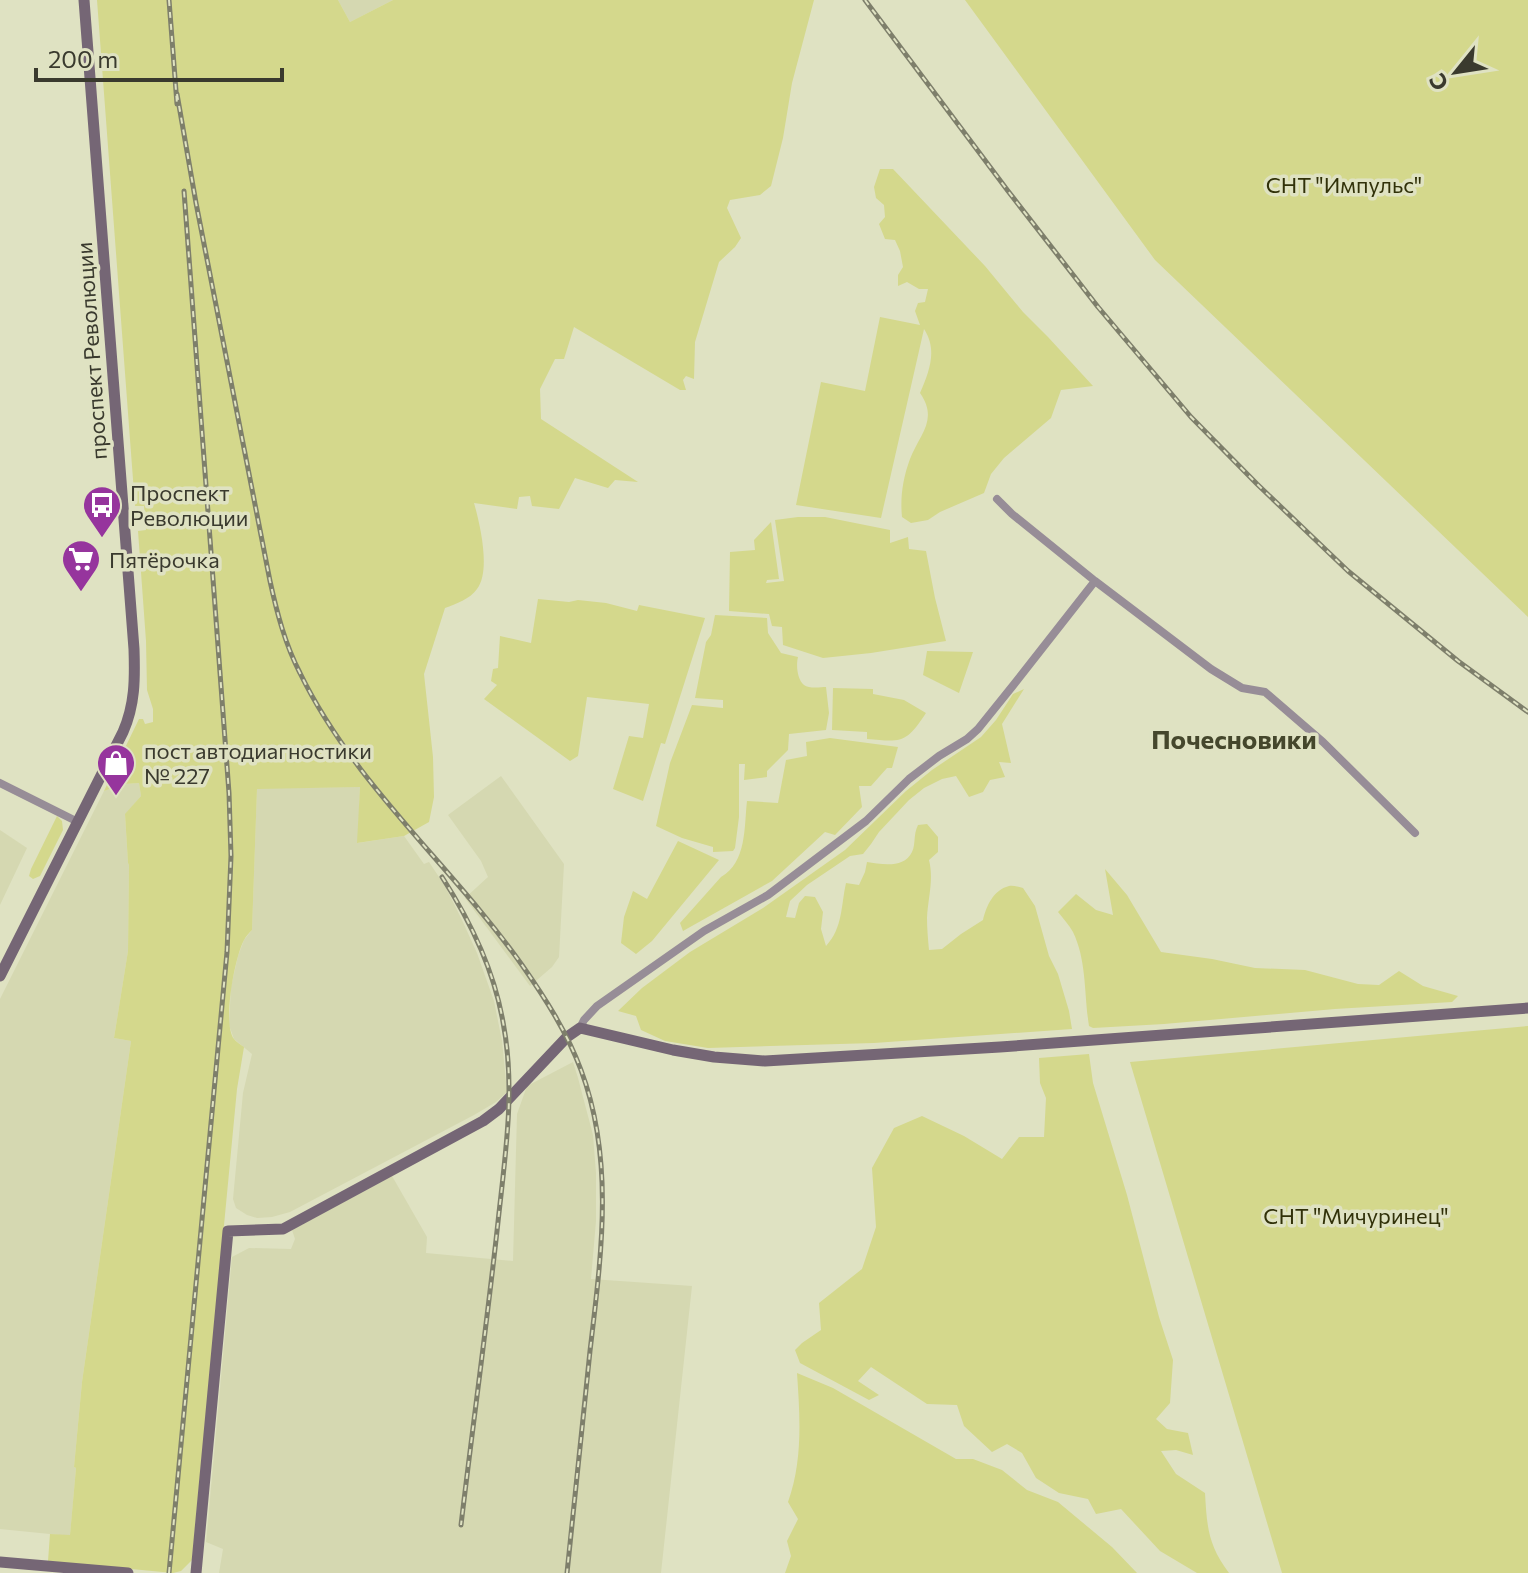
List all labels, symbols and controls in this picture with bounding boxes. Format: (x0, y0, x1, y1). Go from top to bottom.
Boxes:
scale bar (36, 32, 282, 82)
north arrow (1416, 32, 1496, 112)
text: 200 m (48, 44, 118, 73)
text: С (1423, 69, 1454, 96)
park label: СНТ "Импульс" (1266, 171, 1422, 198)
street label: проспект Революции (70, 241, 112, 461)
place label: Проспект Революции (130, 479, 248, 531)
bus stop icon: Проспект Революции (81, 484, 123, 539)
supermarket icon: Пятёрочка (60, 538, 102, 593)
place label: Пятёрочка (109, 546, 220, 573)
district label: Почесновики (1151, 723, 1317, 754)
place label: пост автодиагностики № 227 (144, 737, 372, 789)
shop icon: пост автодиагностики № 227 (95, 742, 137, 797)
park label: СНТ "Мичуринец" (1263, 1202, 1449, 1229)

